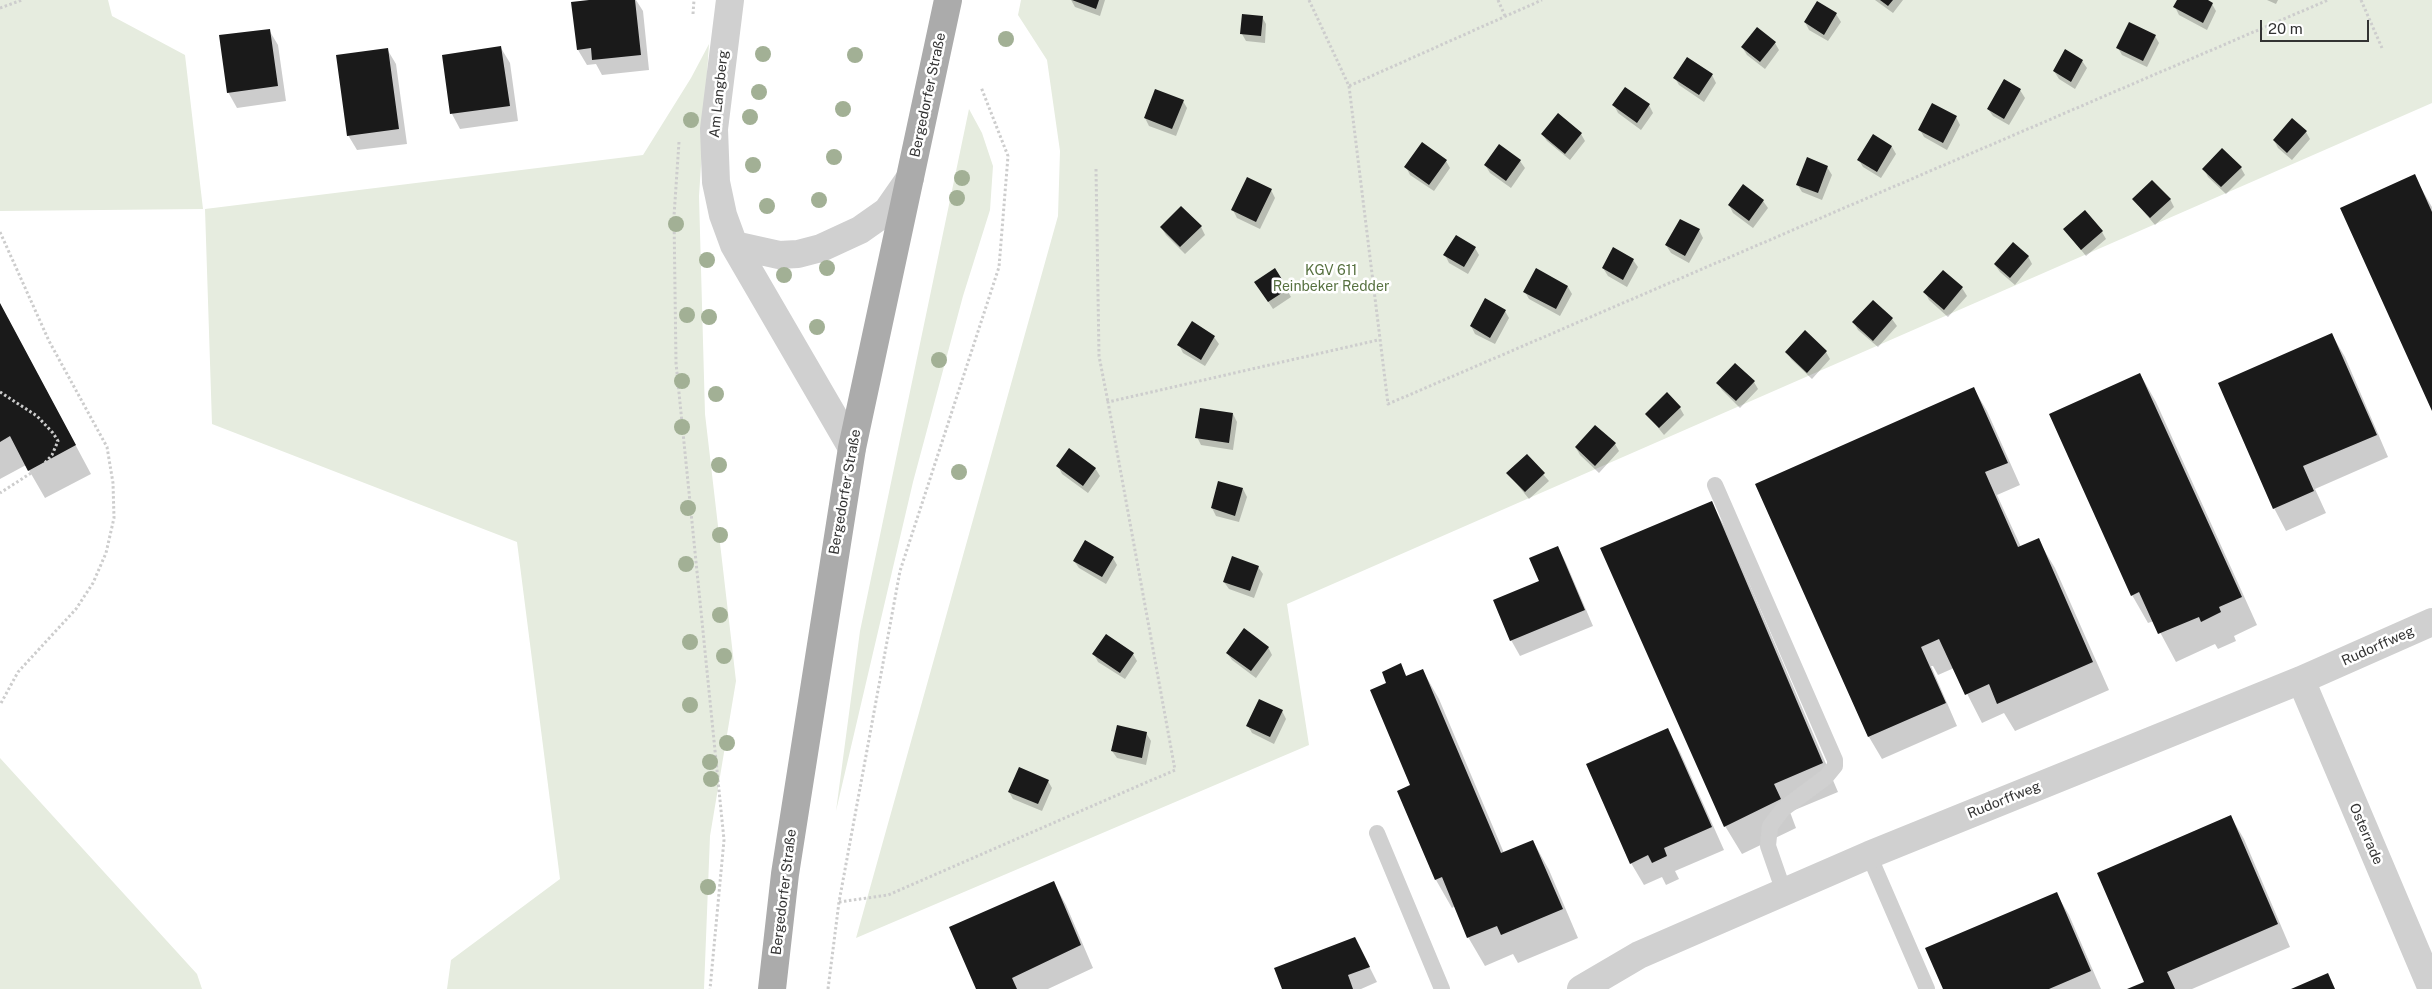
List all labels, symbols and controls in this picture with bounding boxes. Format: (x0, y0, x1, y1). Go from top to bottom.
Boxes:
scale bar (2262, 10, 2371, 42)
text: 20 m (2268, 20, 2303, 37)
street label: Bergedorfer Straße (907, 31, 949, 159)
street label: Am Langberg (706, 49, 732, 139)
park label: KGV 611 Reinbeker Redder (1273, 263, 1389, 296)
street label: Bergedorfer Straße (826, 428, 864, 556)
street label: Rudorffweg (2339, 623, 2417, 669)
street label: Rudorffweg (1965, 778, 2043, 822)
street label: Osterrade (2346, 801, 2386, 867)
street label: Bergedorfer Straße (768, 828, 800, 956)

